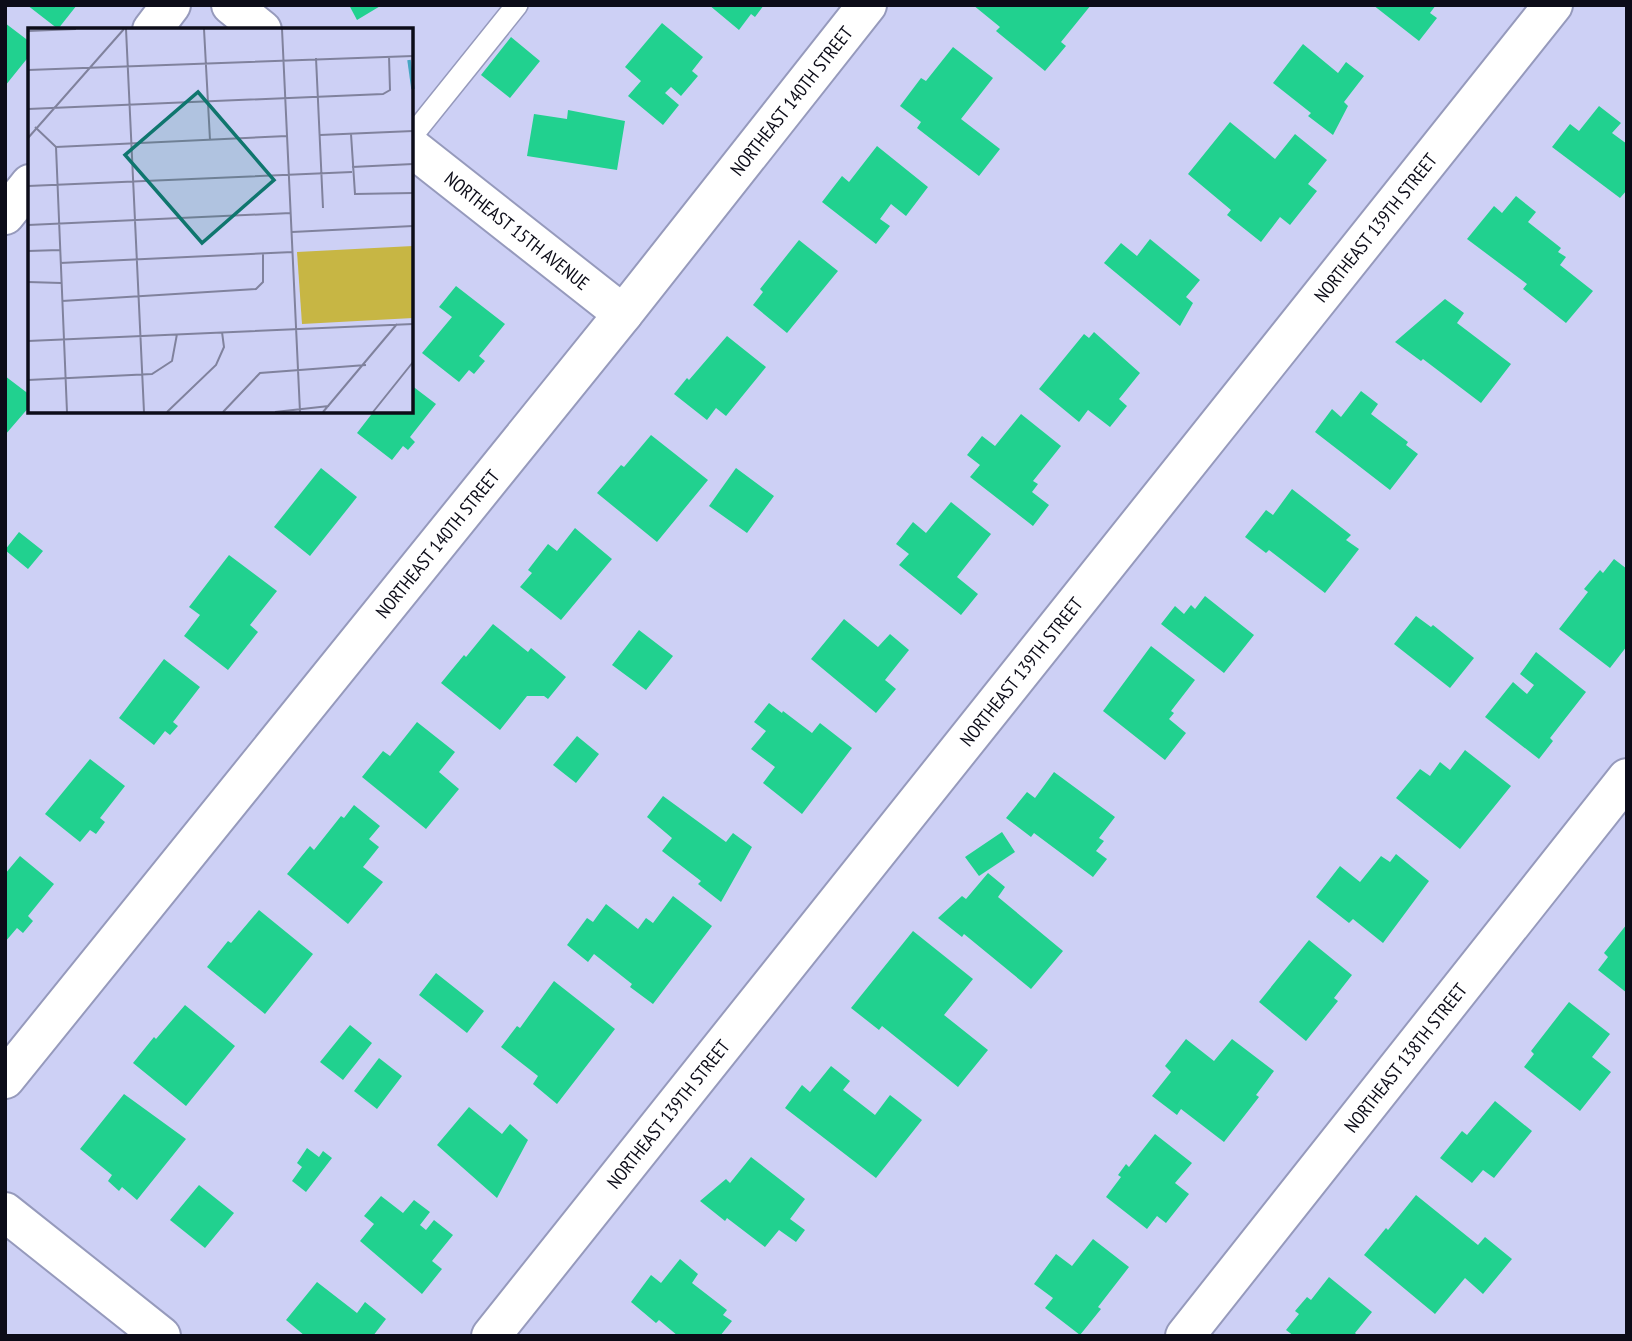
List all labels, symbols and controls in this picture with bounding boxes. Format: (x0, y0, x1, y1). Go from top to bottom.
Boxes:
street label: NORTHEAST 140TH STREET (725, 21, 858, 180)
inset map (28, 28, 413, 413)
street label: NORTHEAST 139TH STREET (1309, 148, 1442, 307)
street label: NORTHEAST 15TH AVENUE (440, 166, 594, 295)
street label: NORTHEAST 140TH STREET (370, 464, 505, 623)
street label: NORTHEAST 139TH STREET (954, 592, 1088, 751)
street label: NORTHEAST 138TH STREET (1339, 978, 1472, 1137)
street label: NORTHEAST 139TH STREET (601, 1034, 735, 1193)

